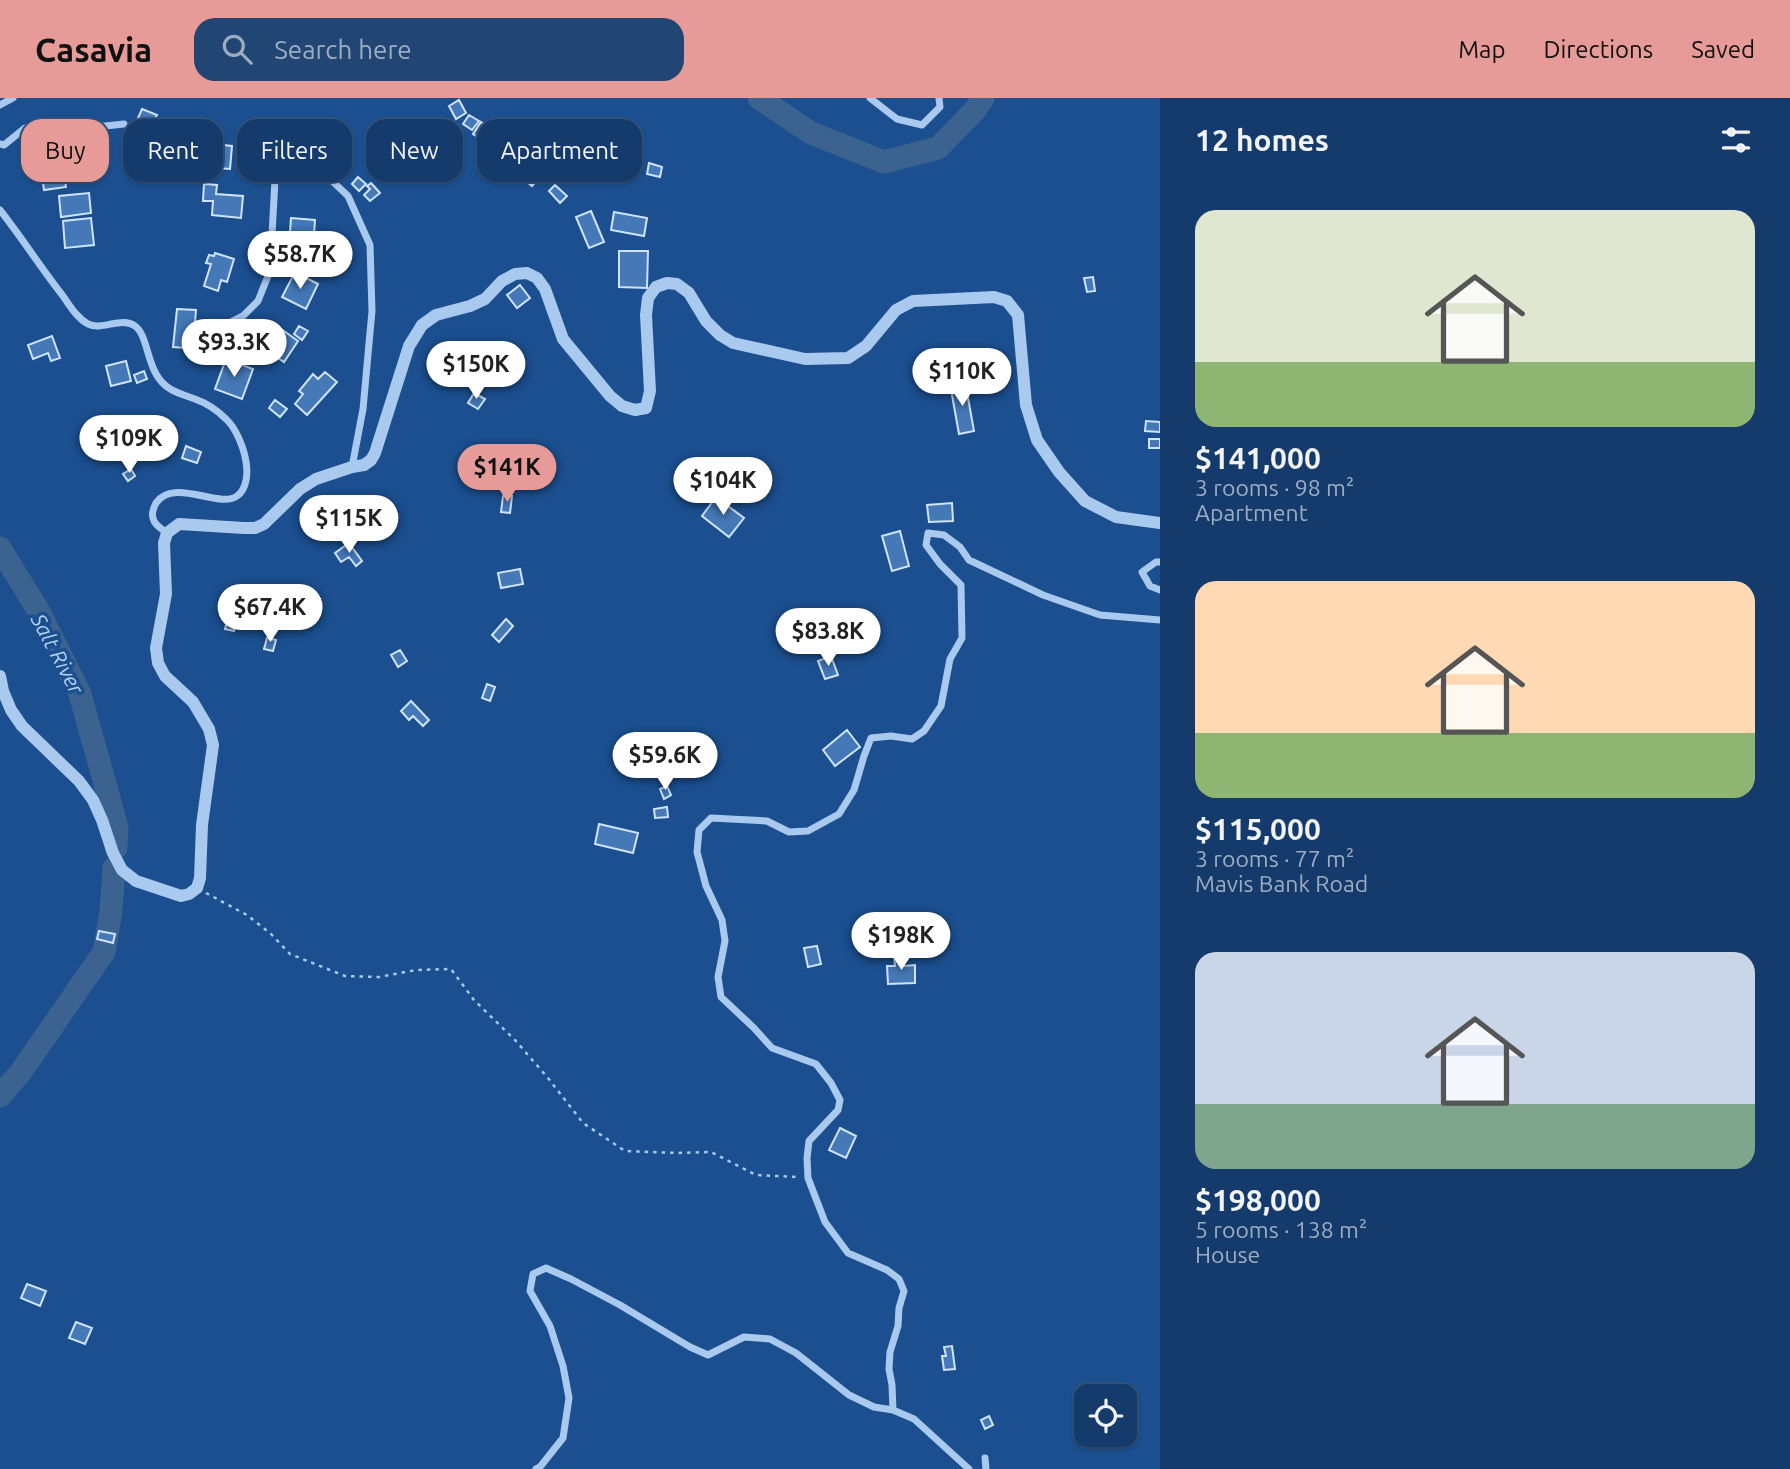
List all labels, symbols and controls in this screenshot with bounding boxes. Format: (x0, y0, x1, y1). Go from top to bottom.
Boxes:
search box (194, 18, 684, 81)
icon: search (218, 30, 256, 68)
text: Casavia (35, 31, 152, 68)
text: Search here (274, 35, 412, 64)
text: Map (1458, 36, 1505, 63)
text: Directions (1543, 36, 1653, 63)
text: Saved (1691, 36, 1755, 63)
chip: Buy (21, 119, 109, 182)
chip: Rent (123, 119, 223, 182)
chip: Filters (237, 119, 352, 182)
chip: New (366, 119, 463, 182)
chip: Apartment (477, 119, 642, 182)
icon: filters (1717, 121, 1755, 159)
text: 12 homes (1195, 123, 1329, 157)
pin: $58.7K (243, 232, 357, 291)
text: $58.7K (264, 241, 336, 266)
icon: home (1412, 256, 1538, 382)
pin: $93.3K (177, 320, 291, 379)
text: $93.3K (198, 329, 270, 354)
pin: $150K (427, 342, 525, 401)
pin: $110K (913, 348, 1011, 408)
text: $150K (442, 351, 510, 376)
text: $110K (928, 358, 996, 383)
pin: $109K (80, 416, 178, 475)
text: $109K (95, 425, 163, 450)
text: $141,000 (1195, 441, 1321, 475)
pin: $141K (458, 444, 556, 504)
text: $141K (473, 454, 541, 479)
pin: $104K (674, 458, 772, 517)
text: $104K (689, 467, 757, 492)
text: 3 rooms · 98 m² (1195, 475, 1354, 500)
pin: $115K (300, 496, 398, 555)
text: Apartment (1195, 500, 1308, 525)
text: $115K (315, 505, 383, 530)
pin: $67.4K (213, 584, 327, 644)
text: $67.4K (234, 594, 306, 619)
water label: Salt River (26, 608, 89, 699)
pin: $83.8K (771, 608, 885, 668)
text: $83.8K (792, 618, 864, 643)
icon: home (1412, 627, 1538, 753)
pin: $59.6K (608, 732, 722, 792)
text: $59.6K (629, 742, 701, 767)
text: $115,000 (1195, 812, 1321, 846)
text: 3 rooms · 77 m² (1195, 846, 1354, 871)
text: Mavis Bank Road (1195, 871, 1368, 896)
pin: $198K (852, 912, 950, 972)
text: $198K (867, 922, 935, 947)
icon: home (1412, 998, 1538, 1124)
text: $198,000 (1195, 1183, 1321, 1217)
text: 5 rooms · 138 m² (1195, 1217, 1367, 1242)
text: House (1195, 1242, 1260, 1267)
map controls (1074, 1384, 1137, 1447)
button: locate (1074, 1384, 1137, 1447)

